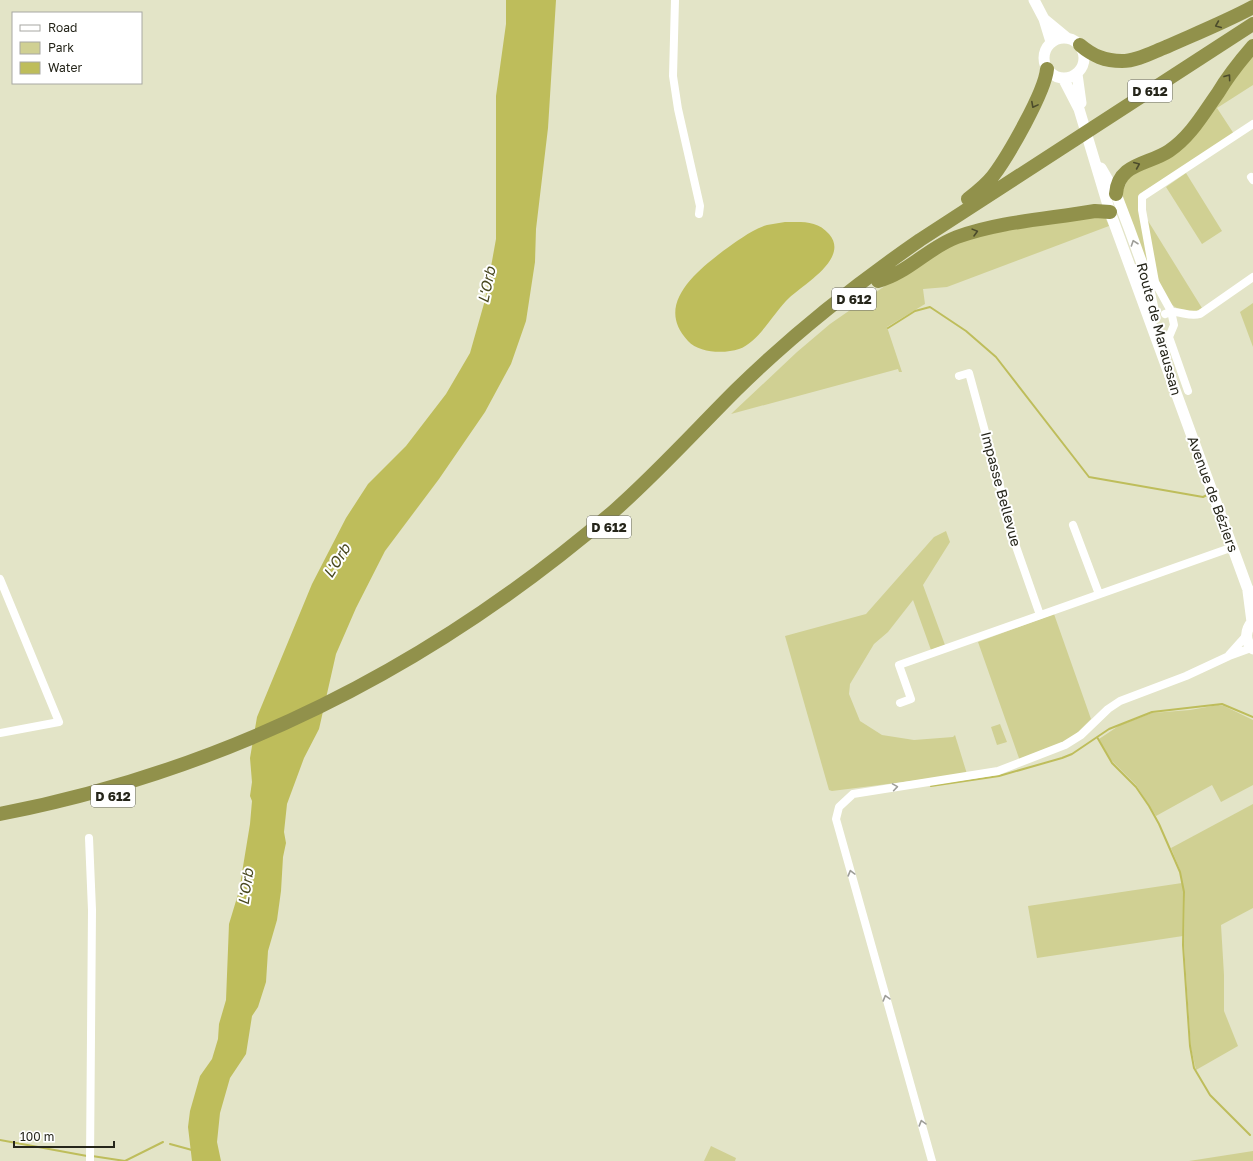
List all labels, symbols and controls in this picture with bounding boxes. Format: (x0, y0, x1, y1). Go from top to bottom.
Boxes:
legend (12, 12, 142, 84)
text: Road (48, 20, 77, 35)
one-way arrow (1215, 20, 1222, 28)
text: Park (48, 40, 74, 55)
text: Water (48, 60, 82, 75)
one-way arrow (1224, 75, 1231, 82)
road number: D 612 (1128, 80, 1172, 102)
one-way arrow (1031, 101, 1039, 108)
one-way arrow (1133, 162, 1141, 170)
one-way arrow (971, 228, 978, 237)
one-way arrow (1131, 239, 1139, 246)
street label: Route de Maraussan (1134, 261, 1185, 397)
water label: L'Orb (473, 263, 499, 305)
road number: D 612 (832, 288, 876, 310)
street label: Impasse Bellevue (978, 430, 1025, 548)
street label: Avenue de Béziers (1185, 433, 1242, 554)
road number: D 612 (587, 516, 631, 538)
water label: L'Orb (319, 539, 354, 581)
one-way arrow (892, 783, 898, 792)
road number: D 612 (91, 785, 135, 807)
water label: L'Orb (234, 866, 257, 906)
one-way arrow (847, 870, 856, 877)
one-way arrow (882, 995, 891, 1002)
one-way arrow (918, 1120, 926, 1127)
scale bar (14, 1123, 114, 1149)
text: 100 m (20, 1129, 54, 1144)

